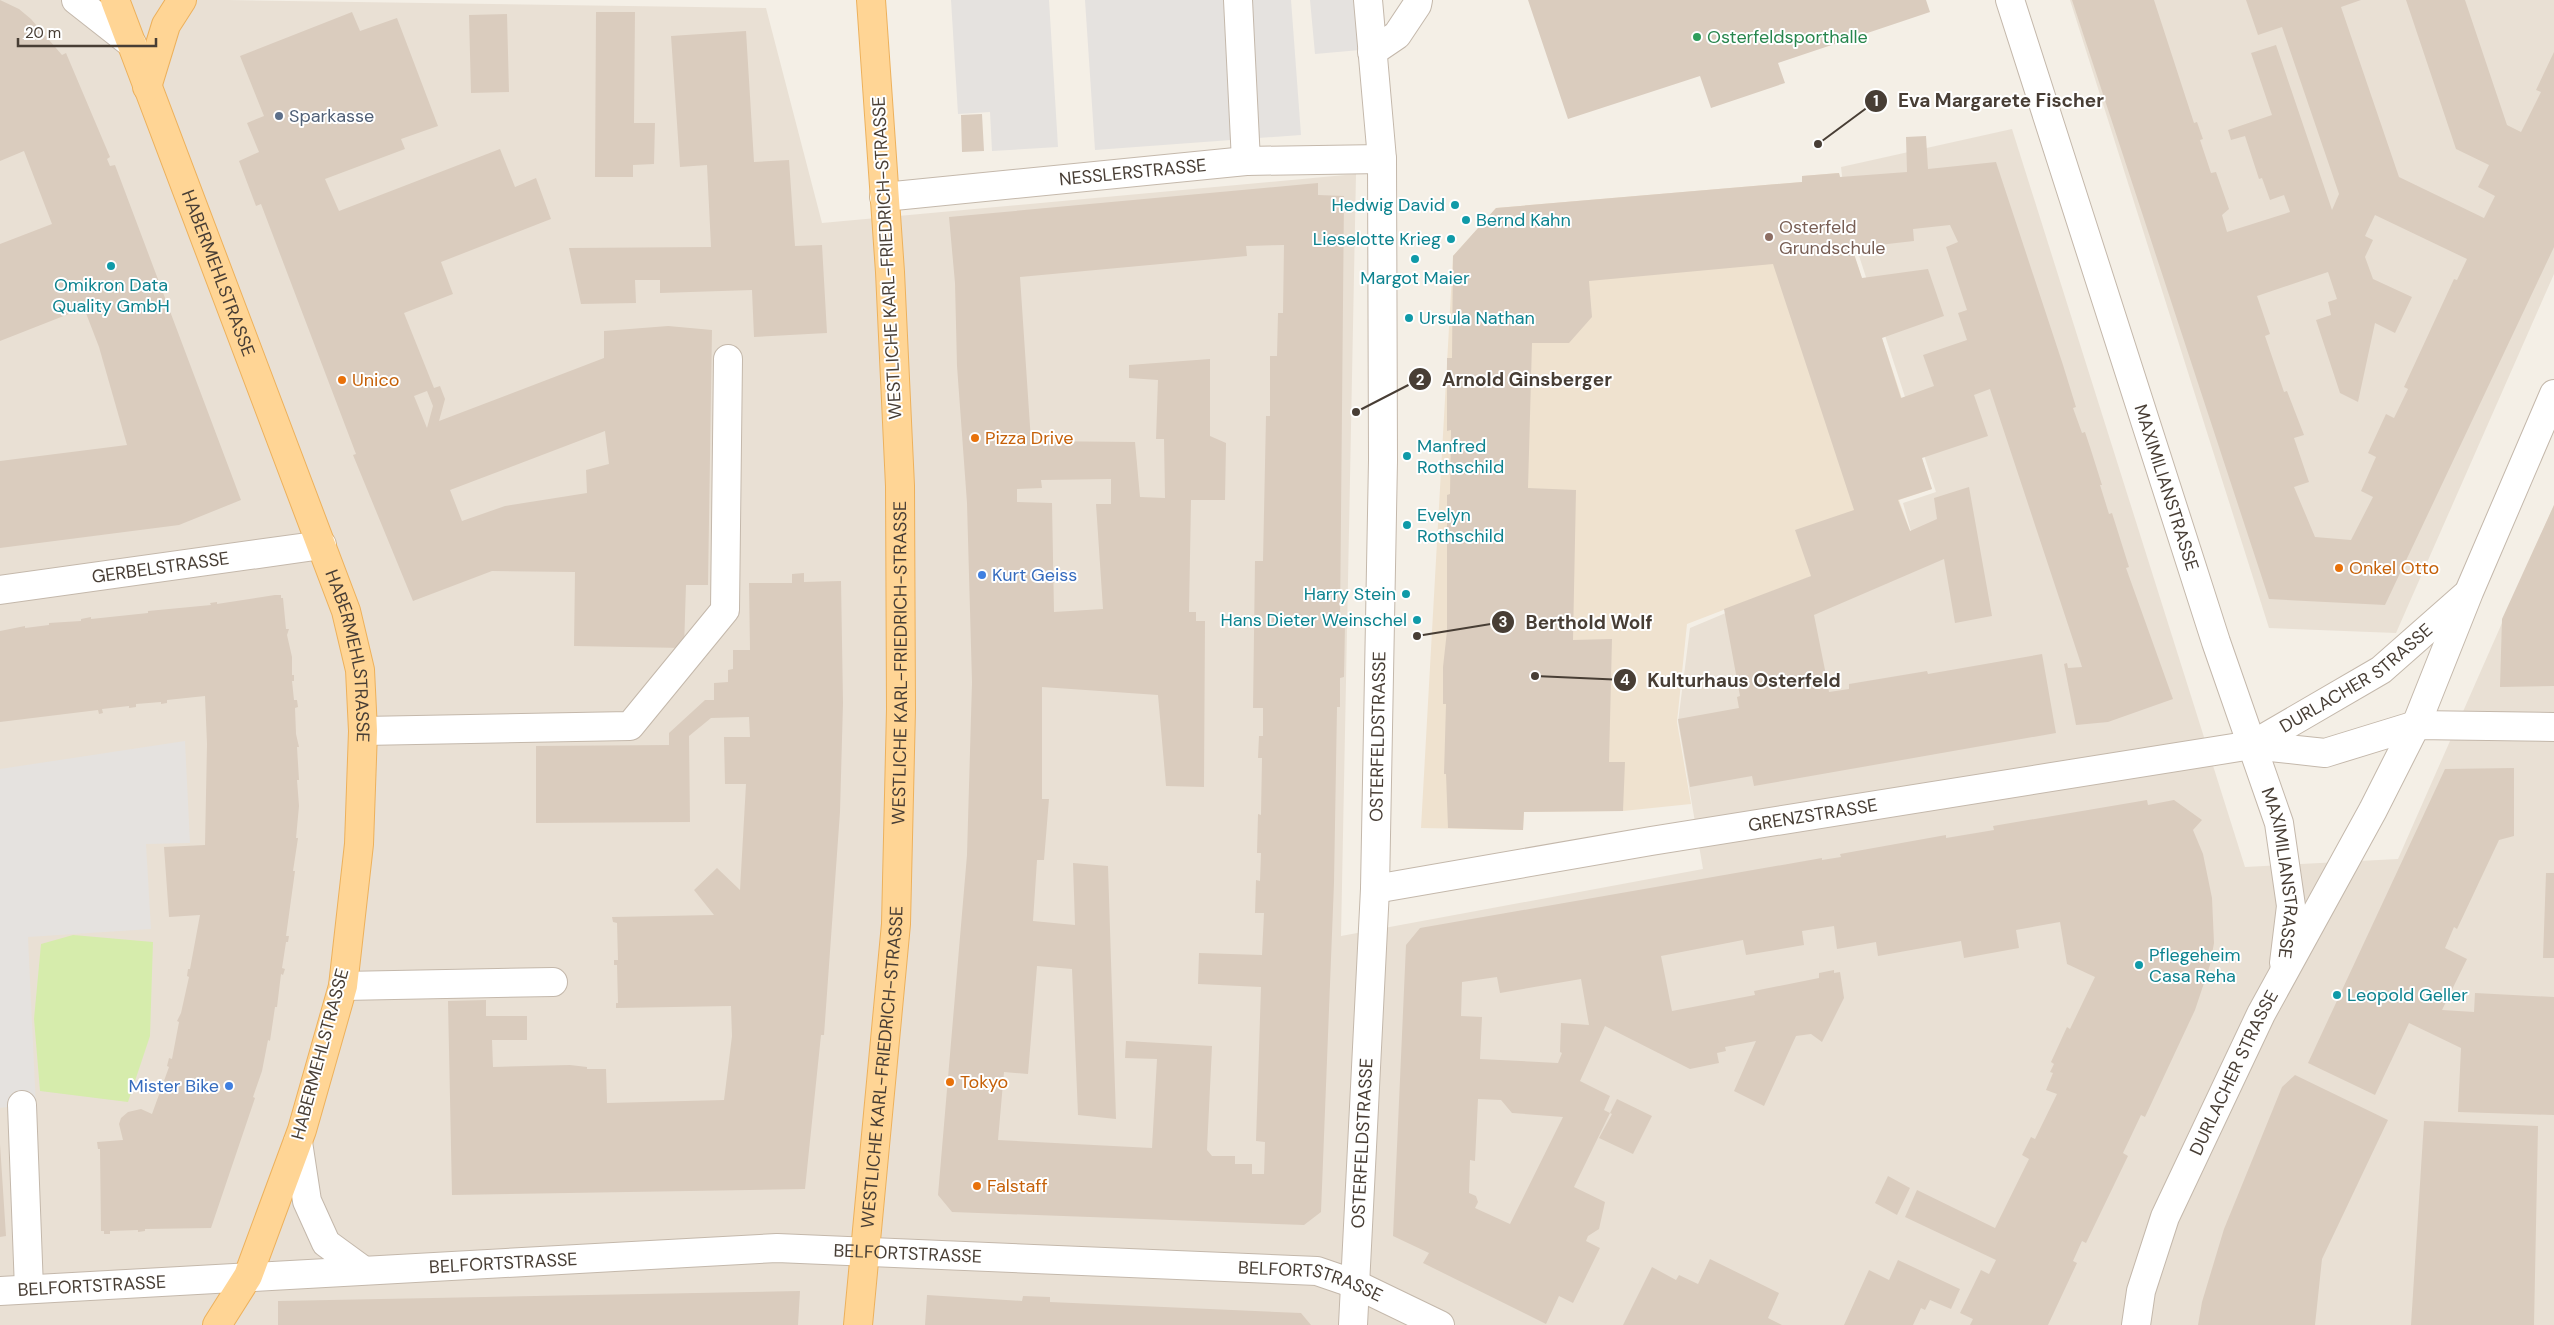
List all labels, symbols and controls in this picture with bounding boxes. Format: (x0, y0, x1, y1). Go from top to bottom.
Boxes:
scale bar (18, 15, 155, 47)
text: 20 m (25, 23, 61, 43)
place label: Osterfeldsporthalle (1707, 25, 1868, 49)
marker: Osterfeldsporthalle (1691, 31, 1703, 43)
callout: Eva Margarete Fischer (1863, 84, 2114, 118)
text: Eva Margarete Fischer (1898, 88, 2104, 113)
text: 1 (1873, 91, 1879, 111)
street label: WESTLICHE KARL-FRIEDRICH-STRASSE (867, 96, 907, 420)
place label: Sparkasse (289, 104, 374, 128)
marker: Sparkasse (273, 110, 285, 122)
street label: NESSLERSTRASSE (1058, 153, 1208, 192)
street label: HABERMEHLSTRASSE (176, 186, 261, 360)
place label: Hedwig David (1331, 193, 1445, 217)
marker: Hedwig David (1449, 199, 1461, 211)
place label: Bernd Kahn (1476, 208, 1571, 232)
marker: Bernd Kahn (1460, 214, 1472, 226)
place label: Osterfeld Grundschule (1779, 215, 1885, 260)
place label: Lieselotte Krieg (1313, 227, 1441, 251)
marker: Osterfeld Grundschule (1763, 231, 1775, 243)
marker: Lieselotte Krieg (1445, 233, 1457, 245)
marker: Margot Maier (1409, 253, 1421, 265)
marker: Omikron Data Quality GmbH (105, 260, 117, 272)
place label: Margot Maier (1360, 266, 1470, 290)
place label: Omikron Data Quality GmbH (52, 273, 170, 318)
place label: Ursula Nathan (1419, 306, 1535, 330)
marker: Ursula Nathan (1403, 312, 1415, 324)
callout: Arnold Ginsberger (1407, 362, 1622, 396)
text: Arnold Ginsberger (1442, 367, 1612, 392)
place label: Unico (352, 368, 399, 392)
text: 2 (1416, 370, 1425, 390)
marker: Unico (336, 374, 348, 386)
street label: MAXIMILIANSTRASSE (2128, 401, 2204, 574)
place label: Pizza Drive (985, 426, 1073, 450)
marker: Pizza Drive (969, 432, 981, 444)
place label: Manfred Rothschild (1417, 434, 1504, 479)
marker: Manfred Rothschild (1401, 450, 1413, 462)
street label: WESTLICHE KARL-FRIEDRICH-STRASSE (886, 501, 913, 825)
place label: Evelyn Rothschild (1417, 503, 1504, 548)
marker: Evelyn Rothschild (1401, 519, 1413, 531)
street label: GERBELSTRASSE (90, 546, 231, 589)
place label: Onkel Otto (2349, 556, 2439, 580)
marker: Onkel Otto (2333, 562, 2345, 574)
place label: Kurt Geiss (992, 563, 1077, 587)
street label: HABERMEHLSTRASSE (319, 566, 375, 743)
marker: Kurt Geiss (976, 569, 988, 581)
place label: Harry Stein (1304, 582, 1396, 606)
marker: Harry Stein (1400, 588, 1412, 600)
callout: Berthold Wolf (1490, 605, 1662, 639)
place label: Hans Dieter Weinschel (1220, 608, 1407, 632)
text: Berthold Wolf (1526, 610, 1652, 635)
text: 3 (1498, 612, 1508, 632)
marker: Hans Dieter Weinschel (1411, 614, 1423, 626)
street label: DURLACHER STRASSE (2275, 618, 2438, 738)
street label: OSTERFELDSTRASSE (1364, 651, 1391, 822)
callout: Kulturhaus Osterfeld (1613, 663, 1851, 697)
text: Kulturhaus Osterfeld (1647, 668, 1841, 693)
text: 4 (1620, 670, 1630, 690)
street label: MAXIMILIANSTRASSE (2256, 784, 2303, 960)
street label: GRENZSTRASSE (1746, 793, 1879, 837)
street label: WESTLICHE KARL-FRIEDRICH-STRASSE (855, 906, 908, 1229)
place label: Pflegeheim Casa Reha (2149, 943, 2241, 988)
marker: Pflegeheim Casa Reha (2133, 959, 2145, 971)
street label: HABERMEHLSTRASSE (286, 966, 354, 1142)
place label: Leopold Geller (2347, 983, 2468, 1007)
street label: DURLACHER STRASSE (2184, 986, 2284, 1159)
marker: Leopold Geller (2331, 989, 2343, 1001)
street label: OSTERFELDSTRASSE (1346, 1057, 1378, 1229)
place label: Tokyo (960, 1070, 1008, 1094)
place label: Mister Bike (129, 1074, 219, 1098)
marker: Tokyo (944, 1076, 956, 1088)
marker: Mister Bike (223, 1080, 235, 1092)
place label: Falstaff (987, 1174, 1048, 1198)
marker: Falstaff (971, 1180, 983, 1192)
street label: BELFORTSTRASSE (833, 1238, 982, 1269)
street label: BELFORTSTRASSE (428, 1247, 578, 1279)
street label: BELFORTSTRASSE (1238, 1256, 1387, 1308)
street label: BELFORTSTRASSE (17, 1270, 167, 1302)

